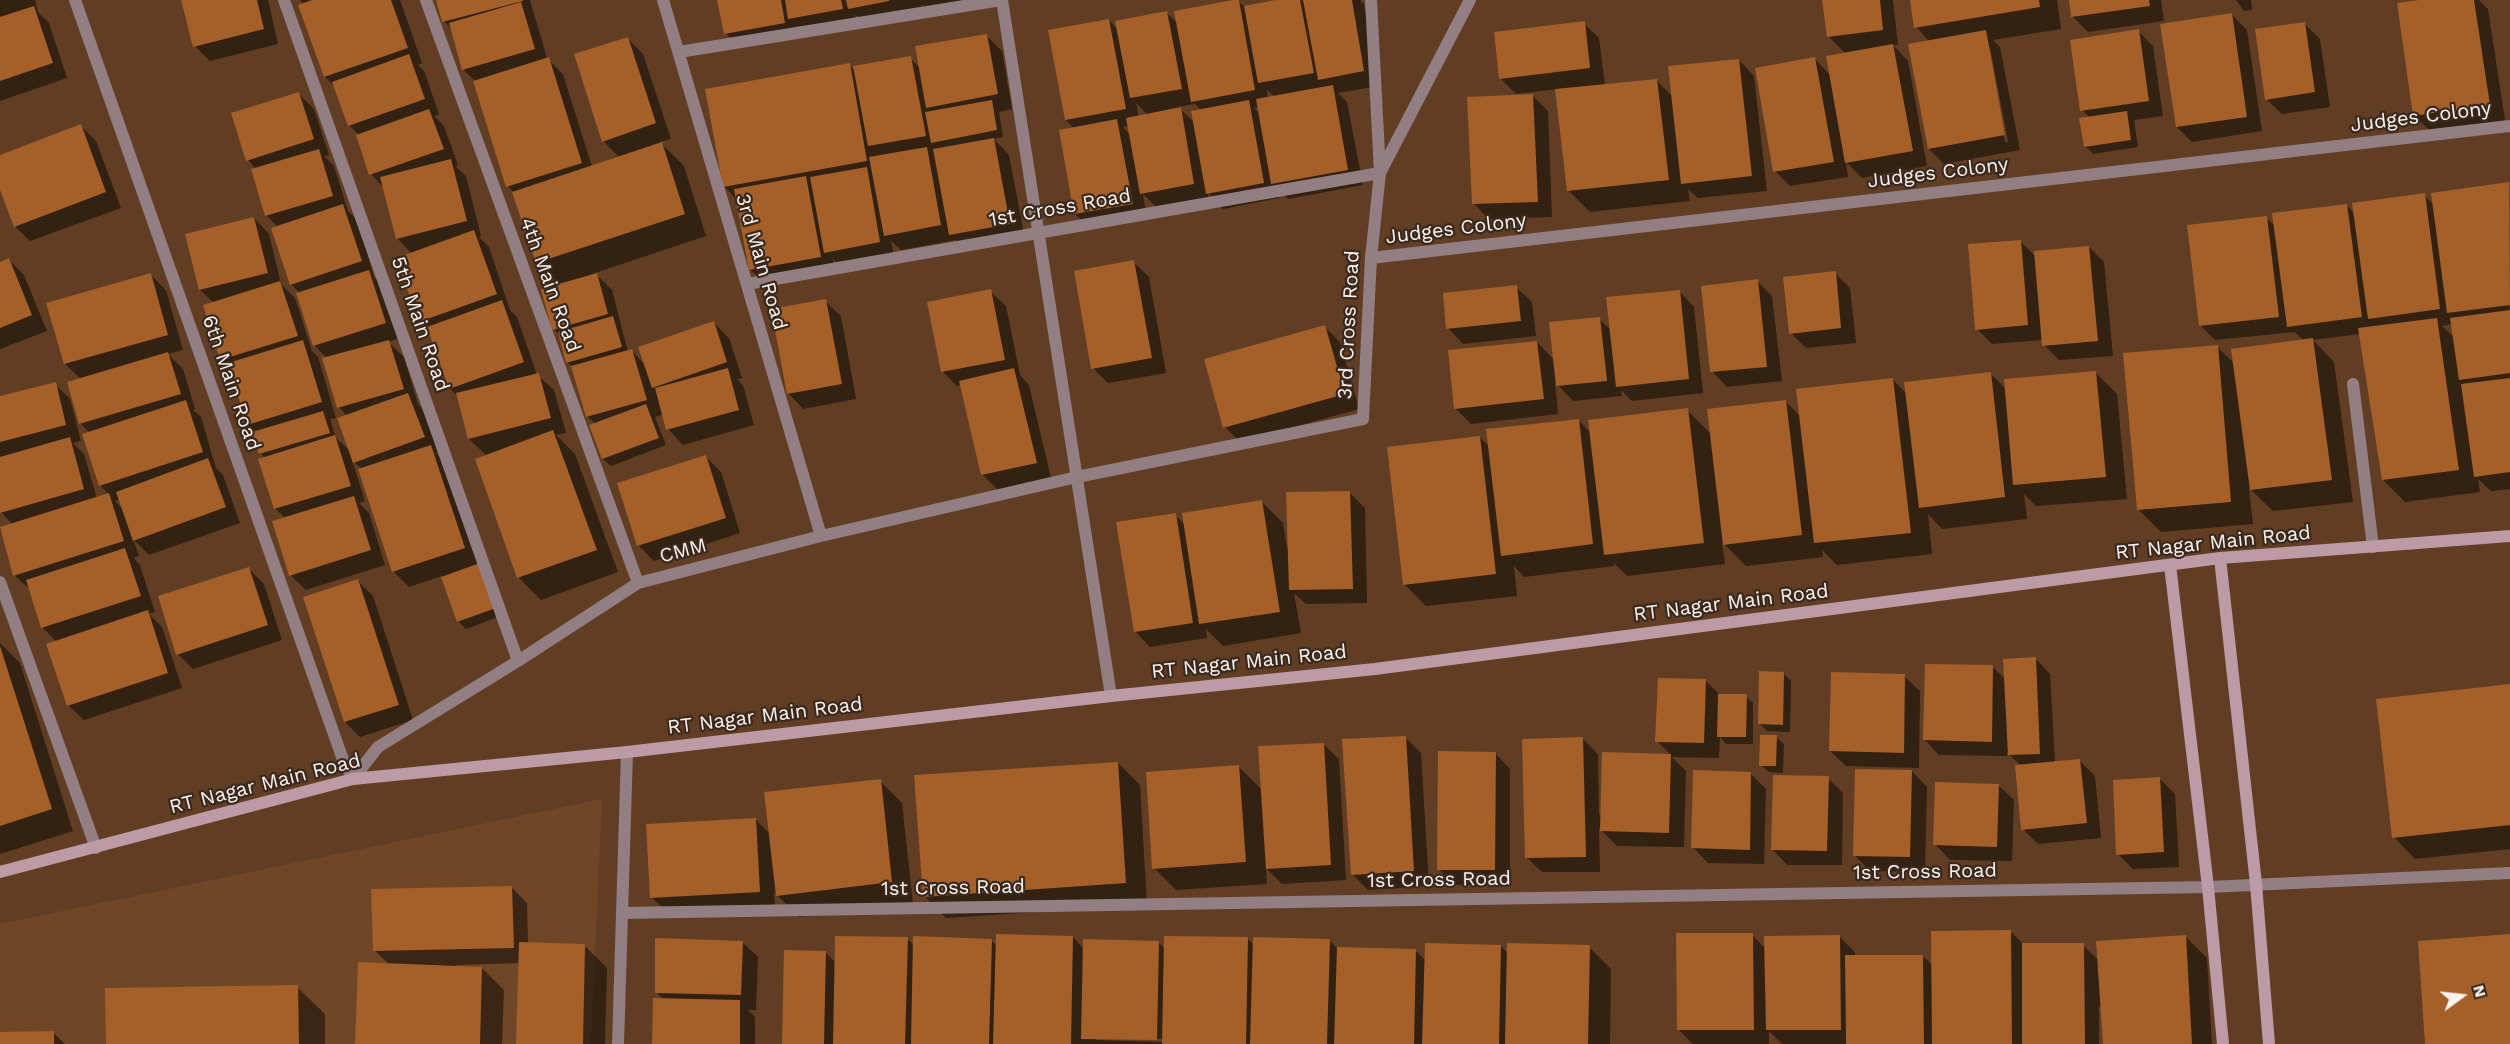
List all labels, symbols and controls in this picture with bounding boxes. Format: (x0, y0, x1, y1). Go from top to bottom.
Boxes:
street label: Judges Colony (2349, 96, 2493, 138)
street label: Judges Colony (1866, 152, 2010, 194)
street label: 1st Cross Road (987, 184, 1133, 232)
street label: 3rd Main Road (730, 191, 792, 333)
street label: Judges Colony (1384, 208, 1528, 250)
street label: 4th Main Road (515, 214, 585, 356)
street label: 3rd Cross Road (1333, 250, 1365, 400)
street label: 5th Main Road (386, 254, 454, 394)
street label: 6th Main Road (197, 312, 265, 454)
street label: RT Nagar Main Road (2114, 521, 2312, 565)
street label: CMM (657, 533, 709, 569)
street label: RT Nagar Main Road (1632, 579, 1830, 627)
street label: RT Nagar Main Road (1150, 640, 1348, 684)
street label: RT Nagar Main Road (666, 692, 864, 740)
street label: RT Nagar Main Road (167, 749, 363, 819)
street label: 1st Cross Road (1853, 859, 1997, 885)
street label: 1st Cross Road (1367, 867, 1511, 893)
street label: 1st Cross Road (881, 875, 1025, 901)
north arrow (2432, 966, 2492, 1026)
text: N (2469, 983, 2491, 999)

